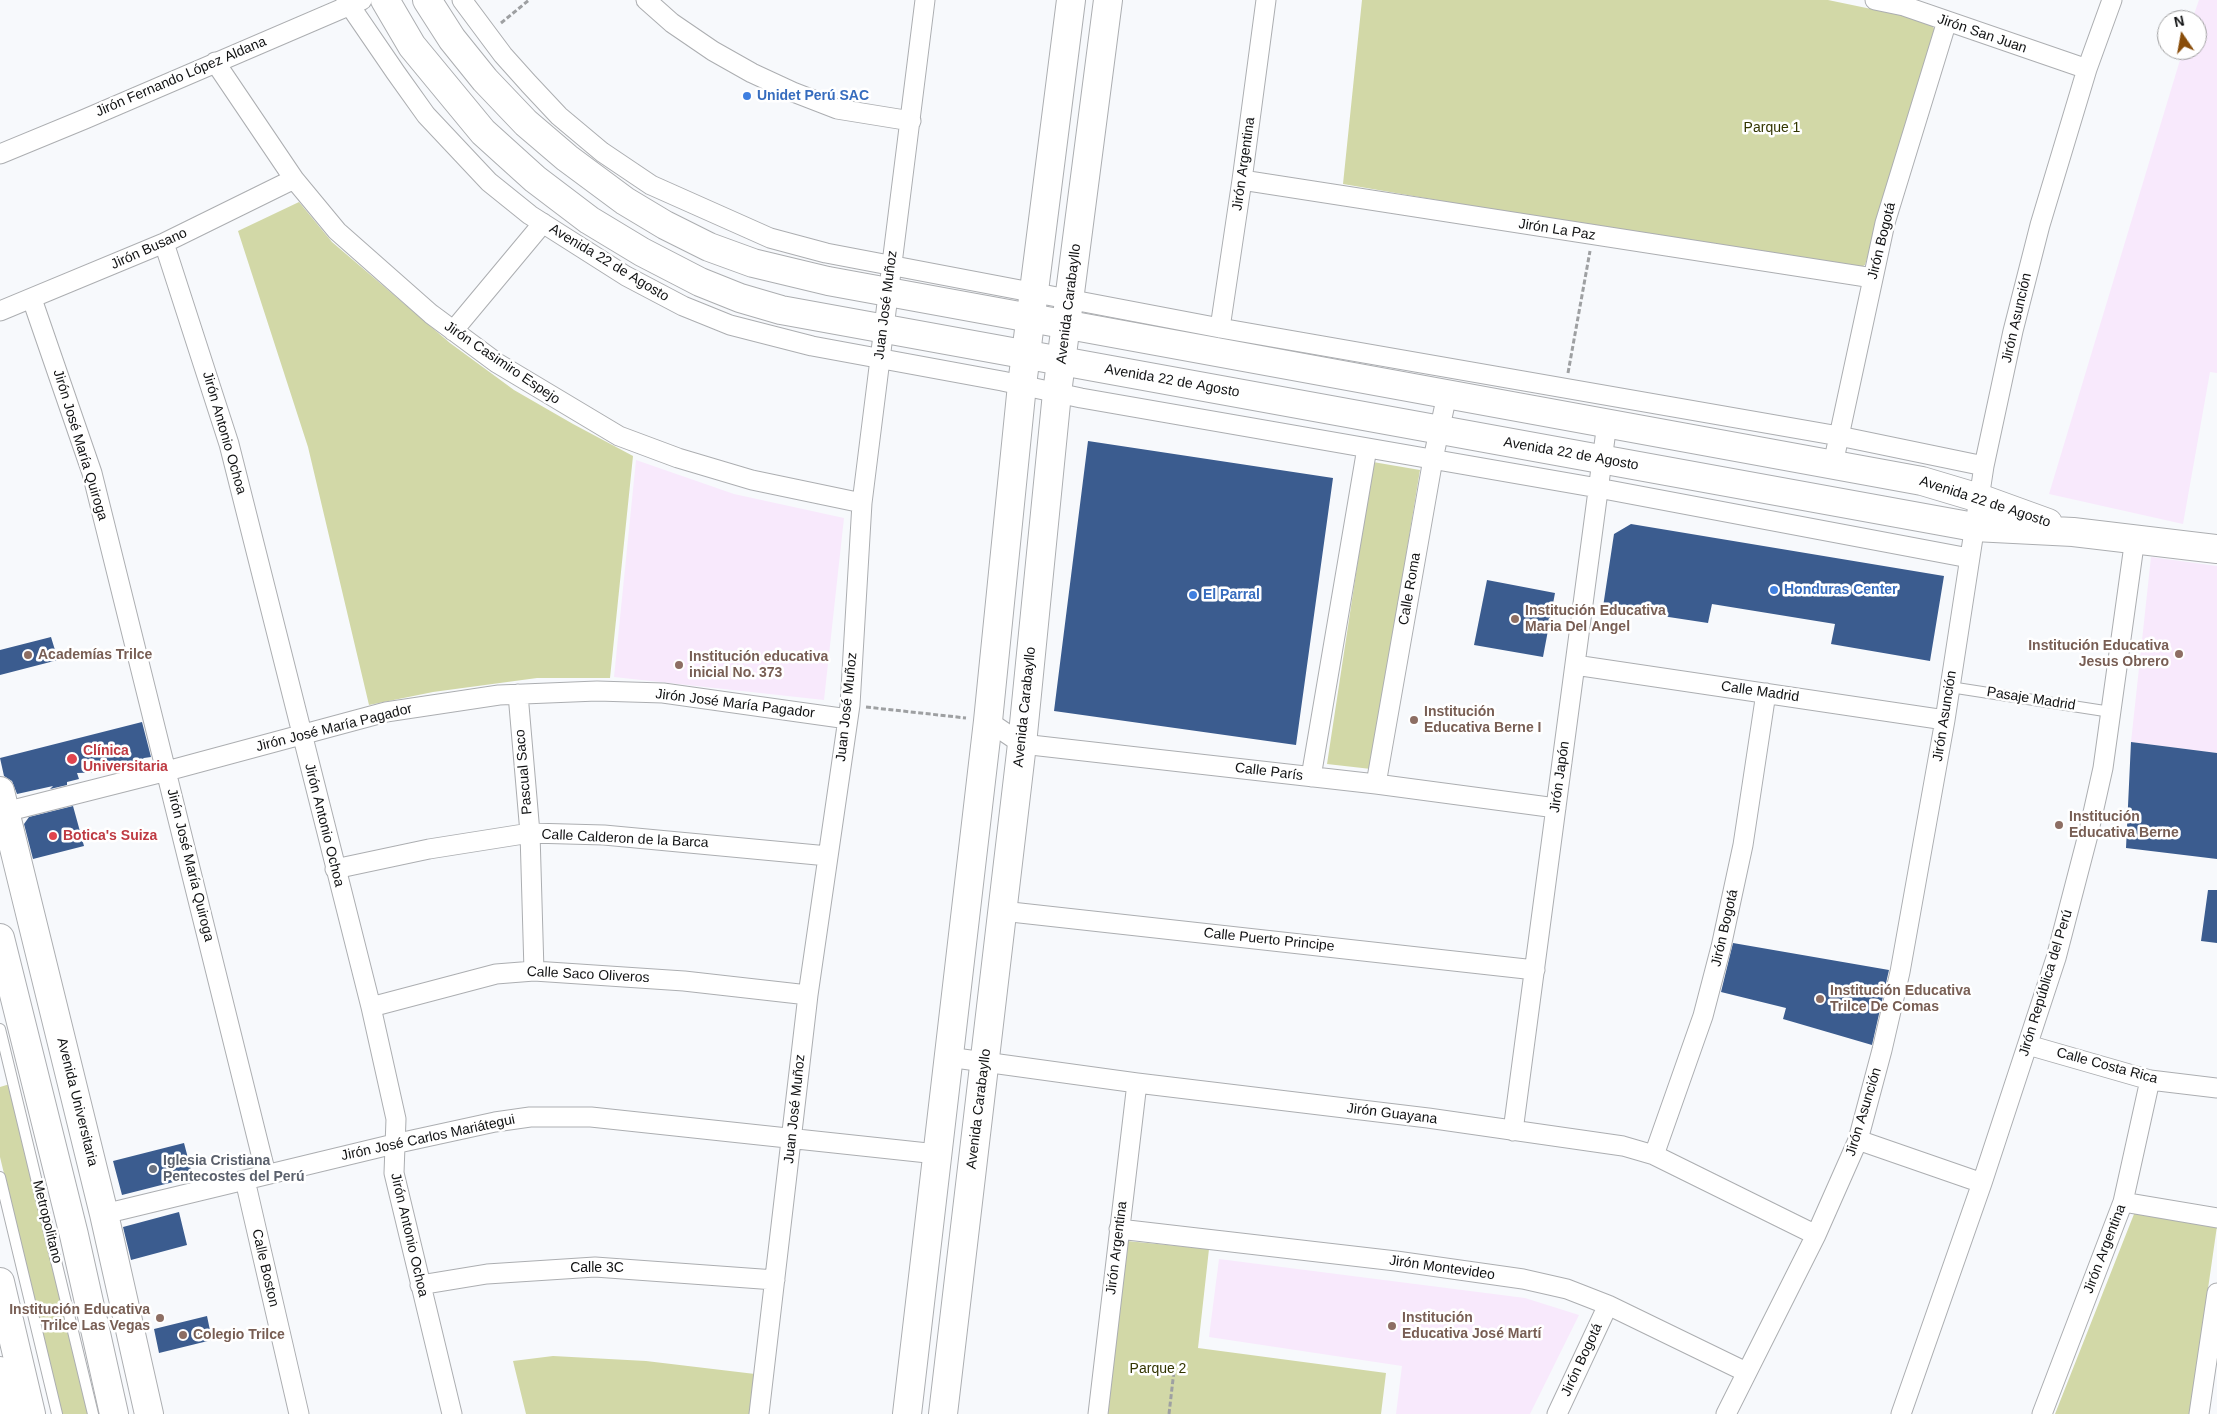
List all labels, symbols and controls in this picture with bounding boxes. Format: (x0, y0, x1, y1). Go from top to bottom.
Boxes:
north arrow (2157, 10, 2207, 60)
street label: Jirón San Juan (1935, 11, 2029, 57)
text: N (2172, 12, 2186, 30)
street label: Jirón Fernando López Aldana (93, 33, 269, 121)
place label: Unidet Perú SAC (757, 88, 869, 104)
marker: Unidet Perú SAC (741, 90, 753, 102)
street label: Jirón Argentina (1229, 116, 1259, 212)
park label: Parque 1 (1744, 120, 1800, 136)
street label: Jirón Bogotá (1864, 201, 1900, 281)
street label: Jirón La Paz (1517, 216, 1597, 244)
street label: Avenida 22 de Agosto (546, 221, 672, 305)
street label: Jirón Busano (108, 225, 190, 273)
street label: Avenida Carabayllo (1053, 243, 1085, 365)
street label: Juan José Muñoz (871, 250, 901, 360)
street label: Jirón Asunción (1998, 271, 2036, 365)
street label: Jirón Casimiro Espejo (441, 318, 563, 408)
street label: Avenida 22 de Agosto (1103, 361, 1241, 401)
street label: Jirón José María Quiroga (49, 367, 111, 523)
street label: Jirón Antonio Ochoa (198, 370, 250, 496)
street label: Avenida 22 de Agosto (1502, 434, 1640, 474)
street label: Avenida 22 de Agosto (1917, 473, 2053, 531)
street label: Calle Roma (1395, 552, 1425, 626)
place label: Honduras Center (1784, 582, 1898, 598)
marker: Honduras Center (1768, 584, 1780, 596)
place label: El Parral (1203, 587, 1260, 603)
marker: El Parral (1187, 589, 1199, 601)
place label: Institución Educativa Maria Del Angel (1525, 603, 1666, 636)
marker: Institución Educativa Maria Del Angel (1509, 613, 1521, 625)
place label: Institución Educativa Jesus Obrero (2028, 638, 2169, 670)
street label: Avenida Carabayllo (1010, 646, 1040, 768)
place label: Academías Trilce (38, 647, 152, 663)
marker: Institución Educativa Jesus Obrero (2173, 648, 2185, 660)
marker: Academías Trilce (22, 649, 34, 661)
place label: Institución educativa inicial No. 373 (689, 649, 828, 682)
street label: Juan José Muñoz (833, 652, 861, 762)
marker: Institución educativa inicial No. 373 (673, 659, 685, 671)
street label: Jirón Asunción (1930, 669, 1960, 763)
street label: Calle Madrid (1720, 678, 1800, 706)
street label: Pasaje Madrid (1985, 684, 2077, 714)
street label: Jirón José María Pagador (654, 686, 816, 722)
street label: Jirón José María Pagador (254, 700, 414, 756)
place label: Institución Educativa Berne I (1424, 704, 1541, 736)
marker: Institución Educativa Berne I (1408, 714, 1420, 726)
street label: Pascual Saco (512, 729, 536, 815)
street label: Jirón Japón (1547, 740, 1573, 814)
place label: Clínica Universitaria (83, 743, 168, 776)
marker: Clínica Universitaria (65, 752, 79, 766)
street label: Calle París (1234, 759, 1304, 785)
street label: Jirón Antonio Ochoa (301, 761, 347, 889)
street label: Jirón José María Quiroga (163, 787, 217, 943)
place label: Institución Educativa Berne (2069, 809, 2179, 842)
marker: Institución Educativa Berne (2053, 819, 2065, 831)
street label: Calle Calderon de la Barca (541, 826, 709, 852)
place label: Botica's Suiza (63, 828, 157, 844)
marker: Botica's Suiza (47, 830, 59, 842)
street label: Jirón Bogotá (1708, 888, 1742, 968)
street label: Jirón República del Perú (2016, 908, 2076, 1058)
street label: Calle Puerto Principe (1203, 925, 1335, 955)
street label: Calle Saco Oliveros (526, 963, 650, 987)
place label: Institución Educativa Trilce De Comas (1830, 983, 1971, 1016)
marker: Institución Educativa Trilce De Comas (1814, 993, 1826, 1005)
street label: Avenida Universitaria (53, 1036, 101, 1168)
street label: Calle Costa Rica (2054, 1044, 2160, 1088)
street label: Avenida Carabayllo (963, 1048, 995, 1170)
street label: Juan José Muñoz (781, 1054, 809, 1164)
street label: Jirón Asunción (1843, 1066, 1885, 1158)
street label: Jirón Guayana (1346, 1100, 1438, 1128)
street label: Jirón José Carlos Mariátegui (339, 1111, 517, 1165)
place label: Iglesia Cristiana Pentecostes del Perú (163, 1153, 305, 1186)
marker: Iglesia Cristiana Pentecostes del Perú (147, 1163, 159, 1175)
street label: Jirón Antonio Ochoa (387, 1171, 431, 1299)
street label: Metropolitano (29, 1179, 65, 1265)
street label: Jirón Argentina (1103, 1200, 1131, 1296)
street label: Jirón Argentina (2080, 1202, 2130, 1296)
street label: Calle Boston (248, 1227, 282, 1309)
street label: Jirón Montevideo (1388, 1252, 1496, 1284)
street label: Calle 3C (570, 1260, 624, 1276)
place label: Institución Educativa Trilce Las Vegas (9, 1302, 150, 1334)
place label: Institución Educativa José Martí (1402, 1310, 1541, 1342)
marker: Institución Educativa Trilce Las Vegas (154, 1312, 166, 1324)
marker: Institución Educativa José Martí (1386, 1320, 1398, 1332)
street label: Jirón Bogotá (1558, 1321, 1606, 1399)
place label: Colegio Trilce (193, 1327, 285, 1343)
marker: Colegio Trilce (177, 1329, 189, 1341)
park label: Parque 2 (1130, 1361, 1186, 1377)

